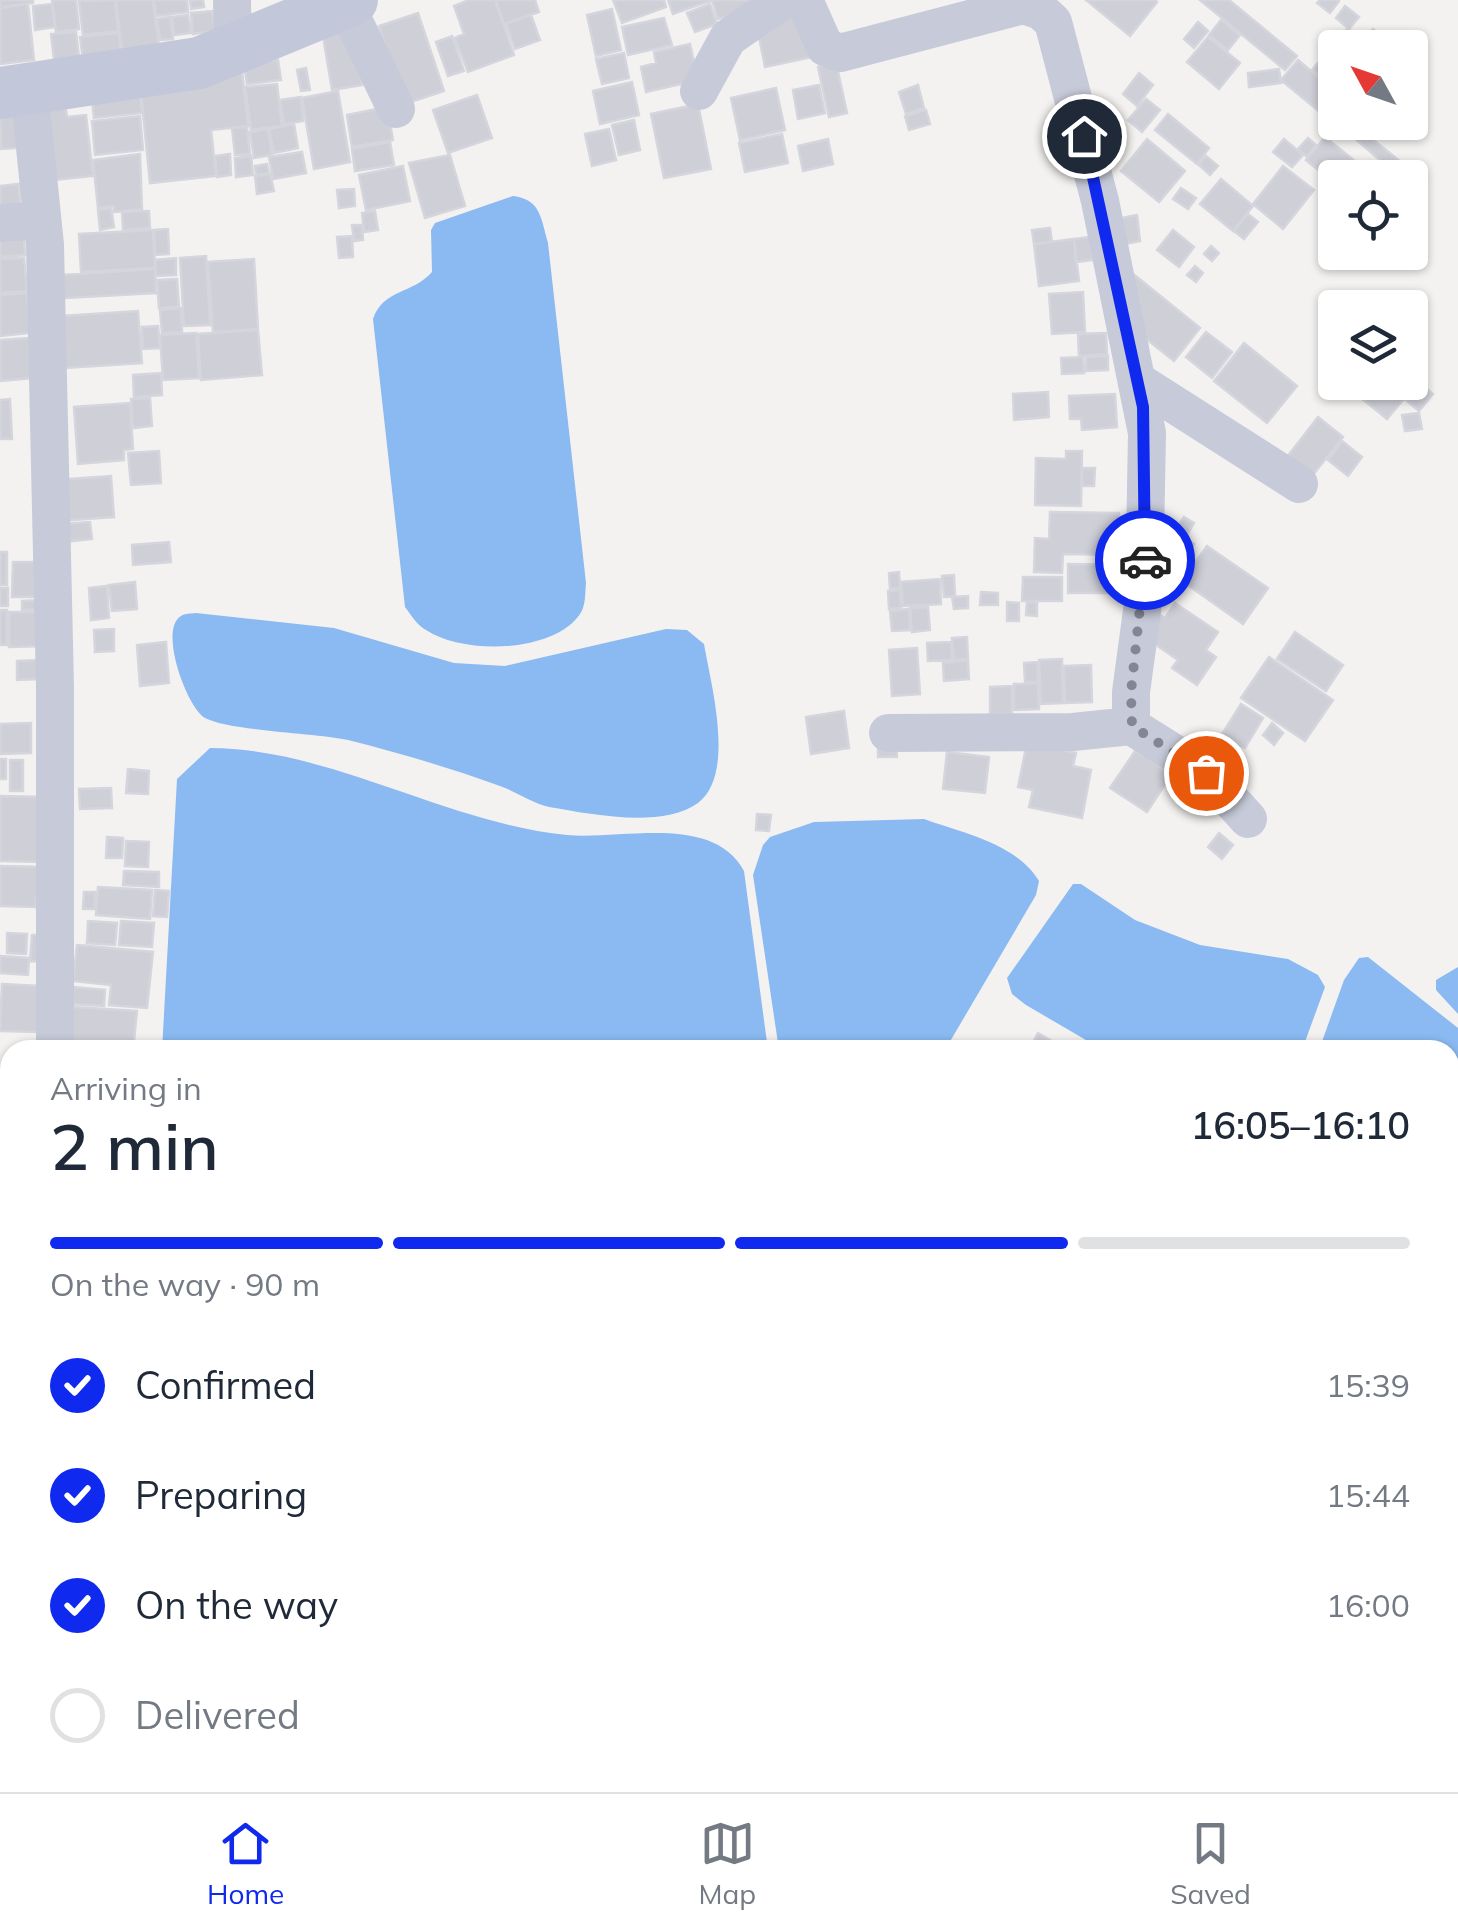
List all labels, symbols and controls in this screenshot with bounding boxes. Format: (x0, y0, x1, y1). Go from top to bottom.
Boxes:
north arrow (1318, 30, 1428, 140)
map controls (1318, 30, 1428, 400)
pin (1042, 94, 1127, 179)
icon: home (1057, 109, 1112, 164)
button: locate (1318, 160, 1428, 270)
button: layers (1318, 290, 1428, 400)
courier (1095, 510, 1195, 610)
icon: car (1118, 533, 1173, 588)
pin (1164, 731, 1249, 816)
icon: bag (1179, 746, 1234, 801)
text: Arriving in (50, 1068, 202, 1108)
text: 16:05–16:10 (1190, 1101, 1410, 1149)
text: 2 min (50, 1105, 219, 1186)
text: On the way · 90 m (50, 1264, 320, 1304)
icon: check (50, 1358, 105, 1413)
text: Confirmed (135, 1361, 316, 1409)
text: 15:39 (1326, 1365, 1410, 1405)
icon: check (50, 1468, 105, 1523)
text: Preparing (135, 1471, 307, 1519)
text: 15:44 (1326, 1475, 1410, 1515)
icon: check (50, 1578, 105, 1633)
text: On the way (135, 1581, 338, 1629)
text: 16:00 (1326, 1585, 1410, 1625)
text: Delivered (135, 1691, 300, 1739)
tab: Home (207, 1816, 284, 1911)
tab: Map (698, 1816, 756, 1911)
tab: Saved (1170, 1816, 1251, 1911)

